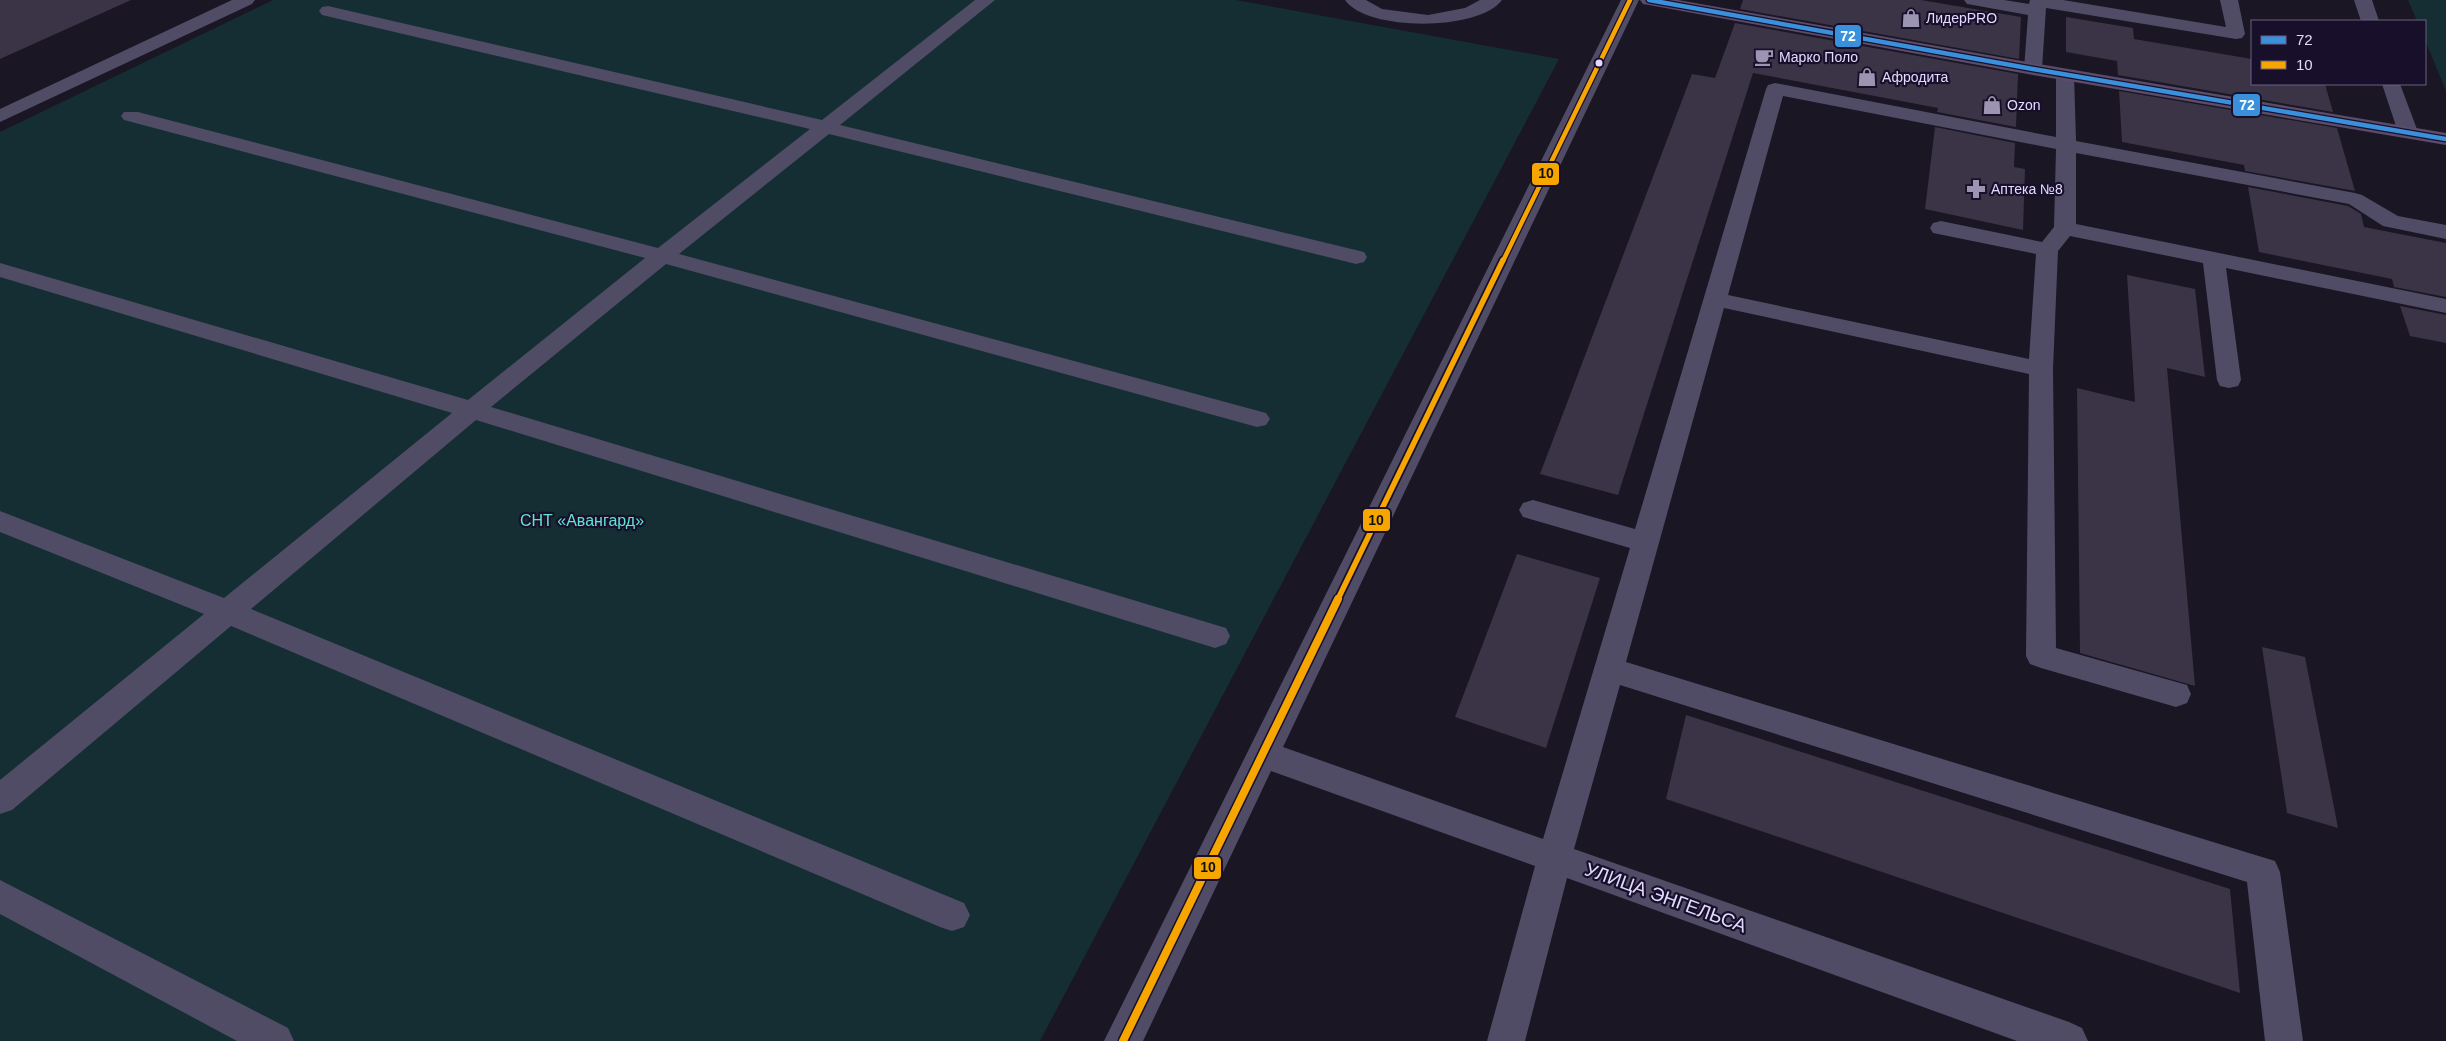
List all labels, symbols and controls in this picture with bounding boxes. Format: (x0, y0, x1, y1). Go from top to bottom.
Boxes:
shop icon: ЛидерPRO (1900, 7, 1922, 29)
place label: ЛидерPRO (1926, 10, 1997, 26)
legend (2251, 20, 2426, 85)
line badge: 72 (1834, 24, 1862, 48)
text: 72 (1840, 28, 1856, 44)
text: 72 (2296, 31, 2313, 48)
cafe icon: Марко Поло (1753, 46, 1775, 68)
place label: Марко Поло (1779, 49, 1858, 65)
text: 10 (2296, 56, 2313, 73)
unlabelled marker (1594, 58, 1604, 68)
shop icon: Афродита (1856, 66, 1878, 88)
place label: Афродита (1882, 69, 1949, 85)
line badge: 72 (2232, 93, 2261, 117)
shop icon: Ozon (1981, 94, 2003, 116)
place label: Ozon (2007, 97, 2040, 113)
text: 72 (2239, 97, 2255, 113)
line badge: 10 (1531, 162, 1560, 186)
text: 10 (1538, 165, 1554, 181)
pharmacy icon: Аптека №8 (1965, 178, 1987, 200)
place label: Аптека №8 (1991, 181, 2063, 197)
line badge: 10 (1362, 508, 1391, 532)
park label: СНТ «Авангард» (520, 512, 644, 529)
text: 10 (1368, 512, 1384, 528)
line badge: 10 (1193, 856, 1222, 880)
street label: УЛИЦА ЭНГЕЛЬСА (1582, 858, 1750, 937)
text: 10 (1200, 859, 1216, 875)

